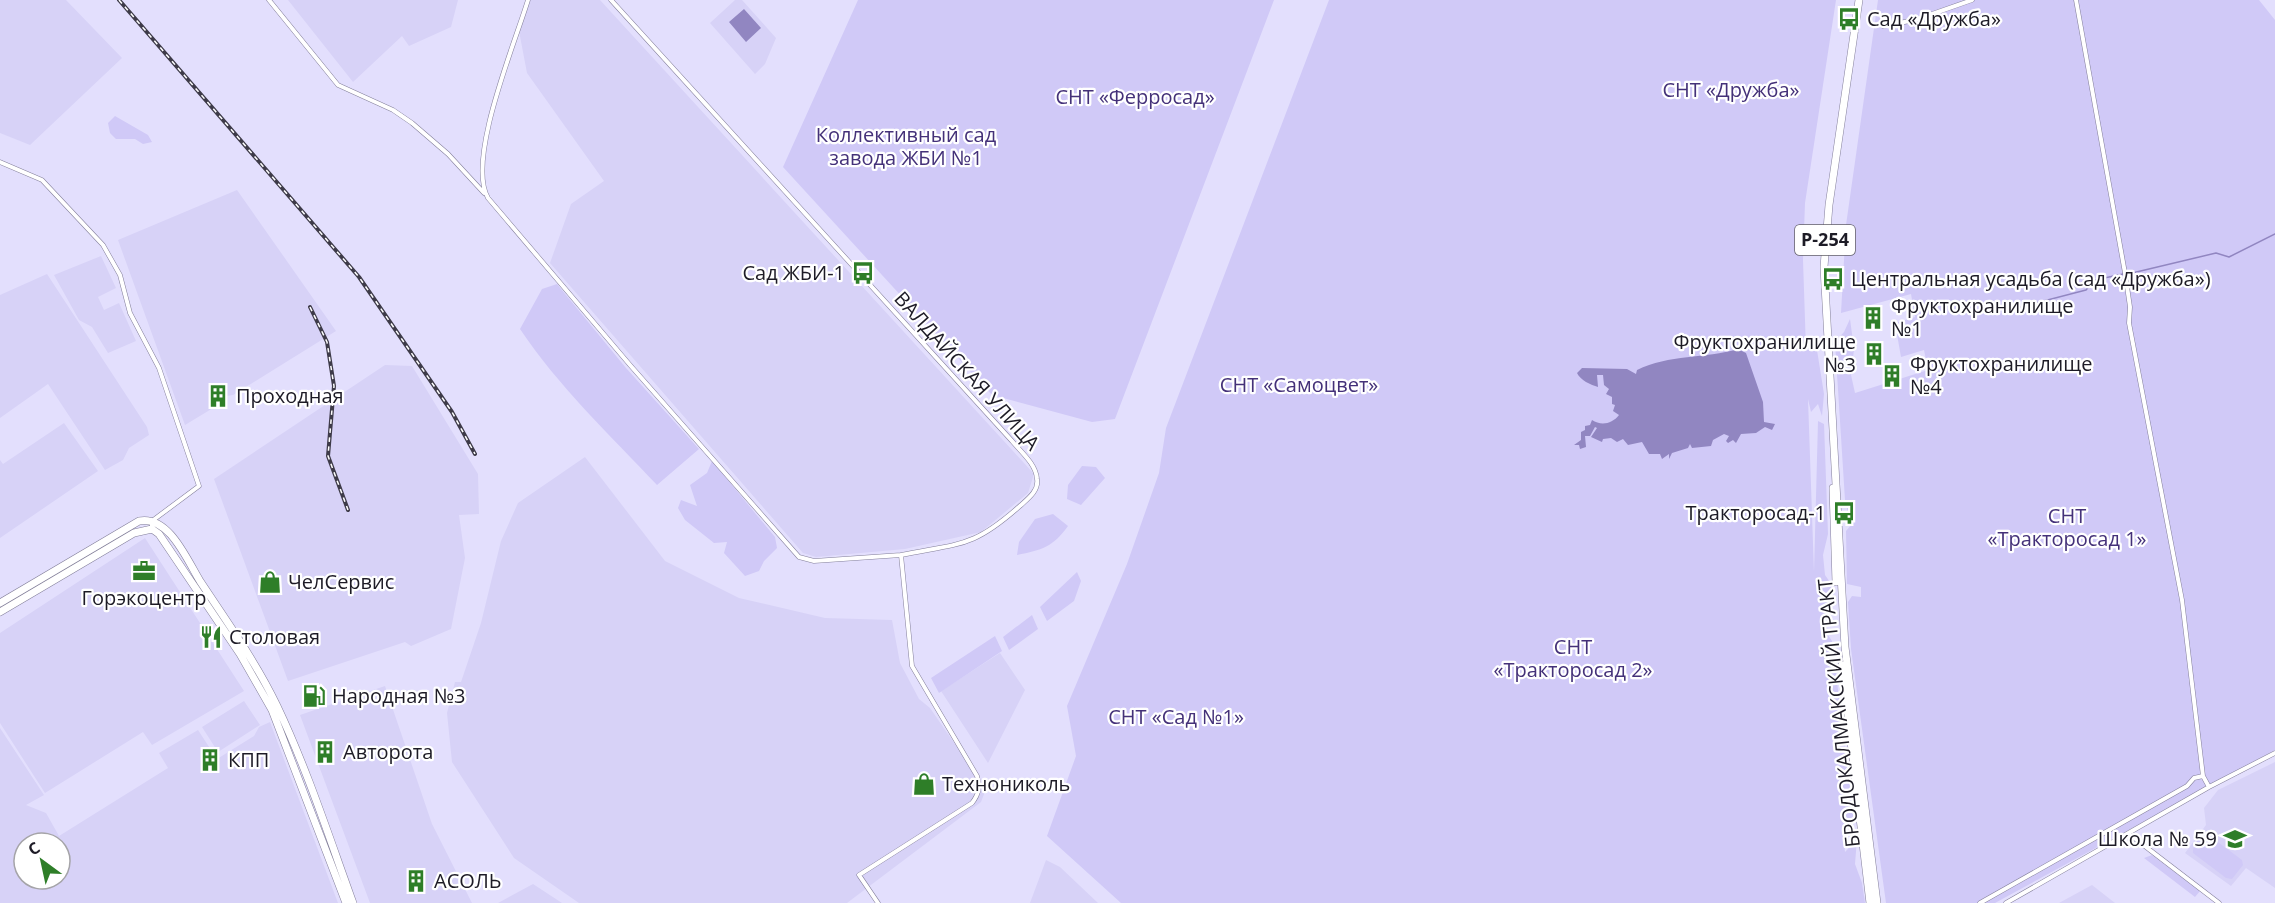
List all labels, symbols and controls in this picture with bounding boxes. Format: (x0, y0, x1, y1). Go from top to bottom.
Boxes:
place label: Сад «Дружба» (1867, 5, 2001, 32)
bus stop icon: Сад «Дружба» (1836, 6, 1862, 32)
park label: СНТ «Дружба» (1662, 76, 1800, 103)
park label: СНТ «Ферросад» (1055, 83, 1215, 110)
park label: Коллективный сад завода ЖБИ №1 (816, 121, 997, 171)
road number: Р-254 (1795, 225, 1855, 255)
place label: Сад ЖБИ-1 (742, 259, 845, 286)
bus stop icon: Сад ЖБИ-1 (850, 260, 876, 286)
place label: Центральная усадьба (сад «Дружба») (1851, 265, 2211, 292)
bus stop icon: Центральная усадьба (сад «Дружба») (1820, 266, 1846, 292)
street label: ВАЛДАЙСКАЯ УЛИЦА (889, 285, 1046, 456)
place label: Фруктохранилище №1 (1891, 292, 2074, 342)
building icon: Фруктохранилище №1 (1860, 305, 1886, 331)
place label: Фруктохранилище №3 (1674, 328, 1856, 378)
building icon: Фруктохранилище №3 (1861, 341, 1887, 367)
place label: Фруктохранилище №4 (1910, 350, 2093, 400)
building icon: Фруктохранилище №4 (1879, 363, 1905, 389)
park label: СНТ «Самоцвет» (1220, 371, 1378, 398)
place label: Проходная (236, 382, 344, 409)
building icon: Проходная (205, 383, 231, 409)
place label: Тракторосад-1 (1686, 499, 1826, 526)
bus stop icon: Тракторосад-1 (1831, 500, 1857, 526)
park label: СНТ «Тракторосад 1» (1987, 502, 2147, 552)
office icon: Горэкоцентр (131, 558, 157, 584)
place label: ЧелСервис (288, 568, 394, 595)
shop icon: ЧелСервис (257, 569, 283, 595)
street label: БРОДОКАЛМАКСКИЙ ТРАКТ (1811, 577, 1866, 849)
place label: Горэкоцентр (82, 584, 206, 611)
place label: Столовая (229, 623, 320, 650)
restaurant icon: Столовая (198, 624, 224, 650)
park label: СНТ «Тракторосад 2» (1493, 633, 1653, 683)
place label: Народная №3 (332, 682, 465, 709)
fuel station icon: Народная №3 (301, 683, 327, 709)
park label: СНТ «Сад №1» (1108, 703, 1244, 730)
place label: Авторота (343, 738, 433, 765)
building icon: Авторота (312, 739, 338, 765)
place label: КПП (228, 746, 269, 773)
building icon: КПП (197, 747, 223, 773)
place label: Технониколь (942, 770, 1070, 797)
shop icon: Технониколь (911, 771, 937, 797)
place label: Школа № 59 (2098, 825, 2217, 852)
school or university icon: Школа № 59 (2222, 826, 2248, 852)
north arrow (12, 831, 72, 891)
text: С (24, 836, 44, 860)
place label: АСОЛЬ (434, 867, 502, 894)
building icon: АСОЛЬ (403, 868, 429, 894)

